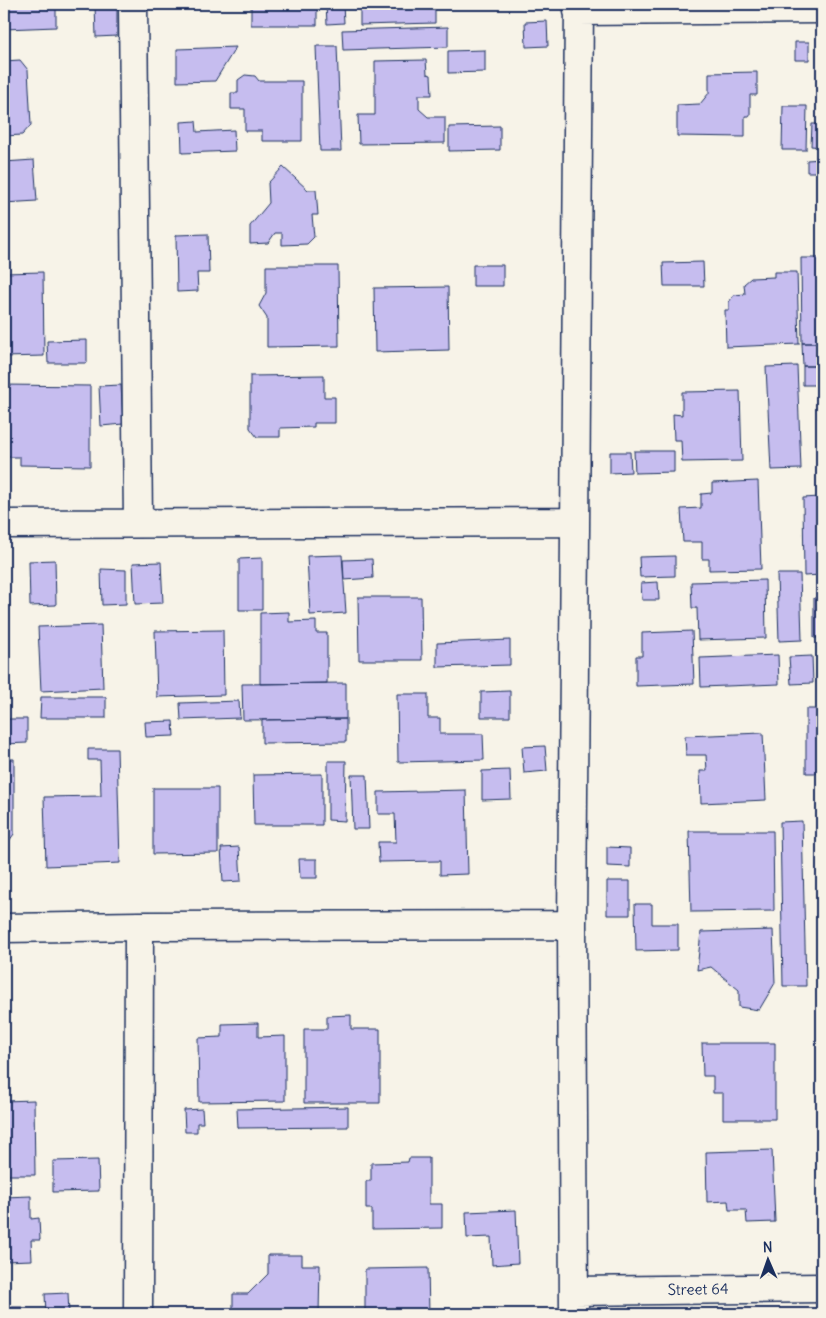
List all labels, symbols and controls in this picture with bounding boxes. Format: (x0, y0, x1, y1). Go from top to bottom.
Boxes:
north arrow (744, 1236, 794, 1286)
text: N (762, 1238, 773, 1256)
street label: Street 64 (667, 1279, 729, 1299)

